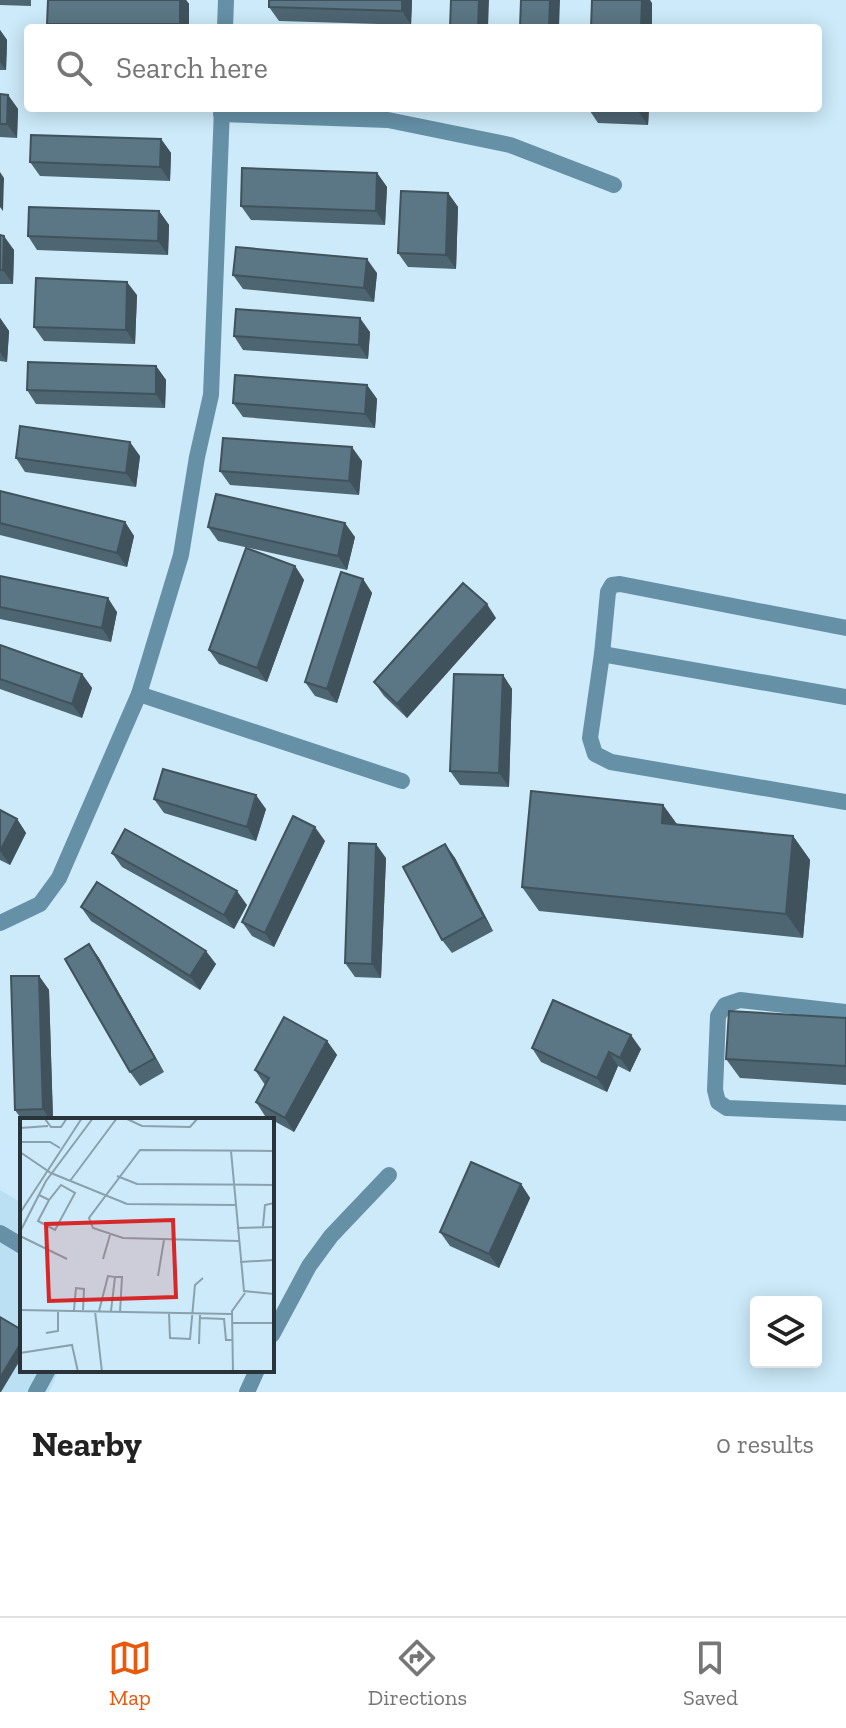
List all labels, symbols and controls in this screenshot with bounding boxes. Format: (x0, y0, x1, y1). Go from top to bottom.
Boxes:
search box (24, 24, 822, 112)
icon: search (52, 46, 96, 90)
text: Search here (116, 50, 268, 86)
inset map (20, 1118, 274, 1372)
map controls (750, 1296, 822, 1368)
button: layers (750, 1296, 822, 1368)
text: Nearby (32, 1424, 142, 1465)
text: 0 results (716, 1428, 814, 1460)
tab: Map (108, 1636, 152, 1711)
tab: Directions (368, 1636, 467, 1711)
tab: Saved (683, 1636, 738, 1711)

